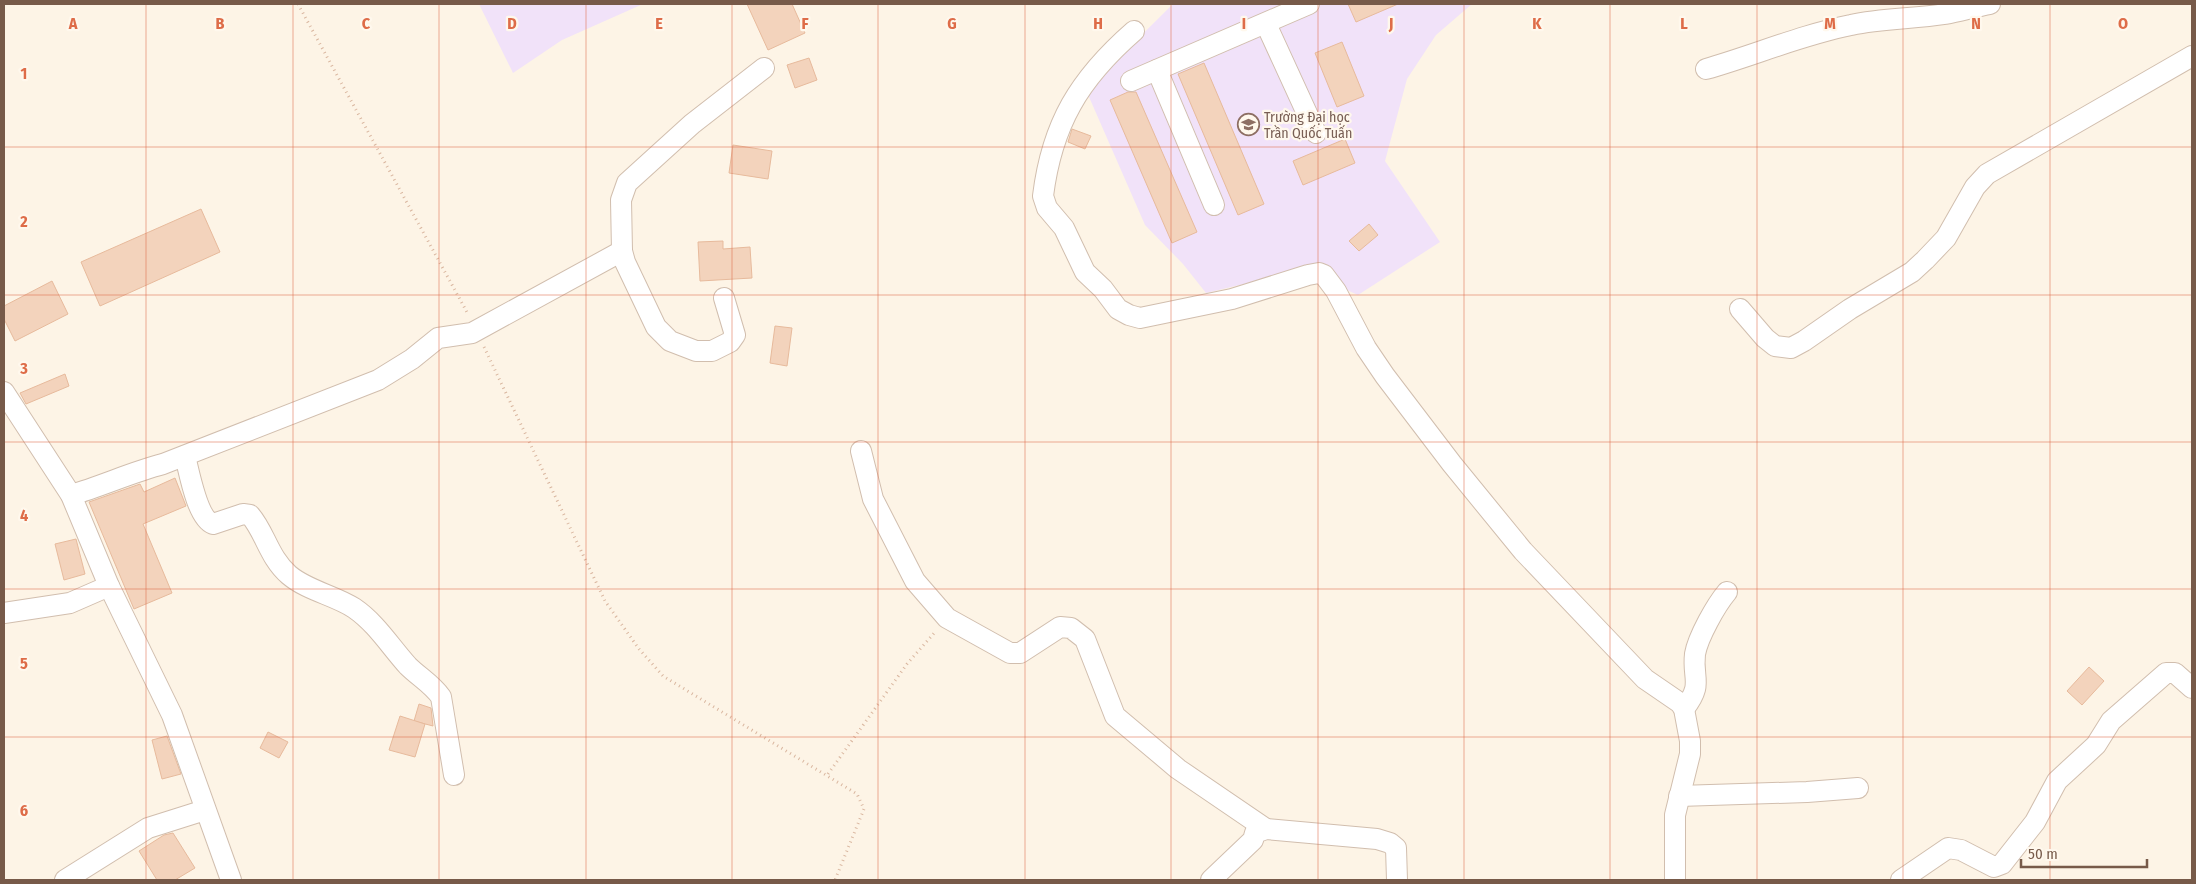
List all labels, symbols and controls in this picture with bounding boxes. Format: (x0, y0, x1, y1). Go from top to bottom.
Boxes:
text: A (68, 14, 78, 33)
text: B (216, 14, 225, 33)
text: C (362, 14, 371, 33)
text: D (507, 14, 517, 33)
text: E (655, 14, 663, 33)
text: F (801, 14, 809, 33)
text: G (947, 14, 957, 33)
text: H (1093, 14, 1103, 33)
text: I (1242, 14, 1246, 33)
text: J (1388, 14, 1393, 33)
text: K (1532, 14, 1542, 33)
text: L (1680, 14, 1688, 33)
text: M (1824, 14, 1836, 33)
text: N (1971, 14, 1981, 33)
text: O (2118, 14, 2128, 33)
text: 1 (21, 64, 27, 83)
place label: Trường Đại học Trần Quốc Tuấn (1264, 109, 1352, 142)
school or university icon: Trường Đại học Trần Quốc Tuấn (1236, 113, 1260, 137)
text: 2 (19, 212, 28, 231)
text: 3 (19, 359, 28, 378)
text: 4 (20, 506, 28, 525)
text: 5 (20, 654, 28, 673)
text: 6 (20, 801, 28, 820)
scale bar (2021, 836, 2147, 868)
text: 50 m (2028, 845, 2058, 863)

